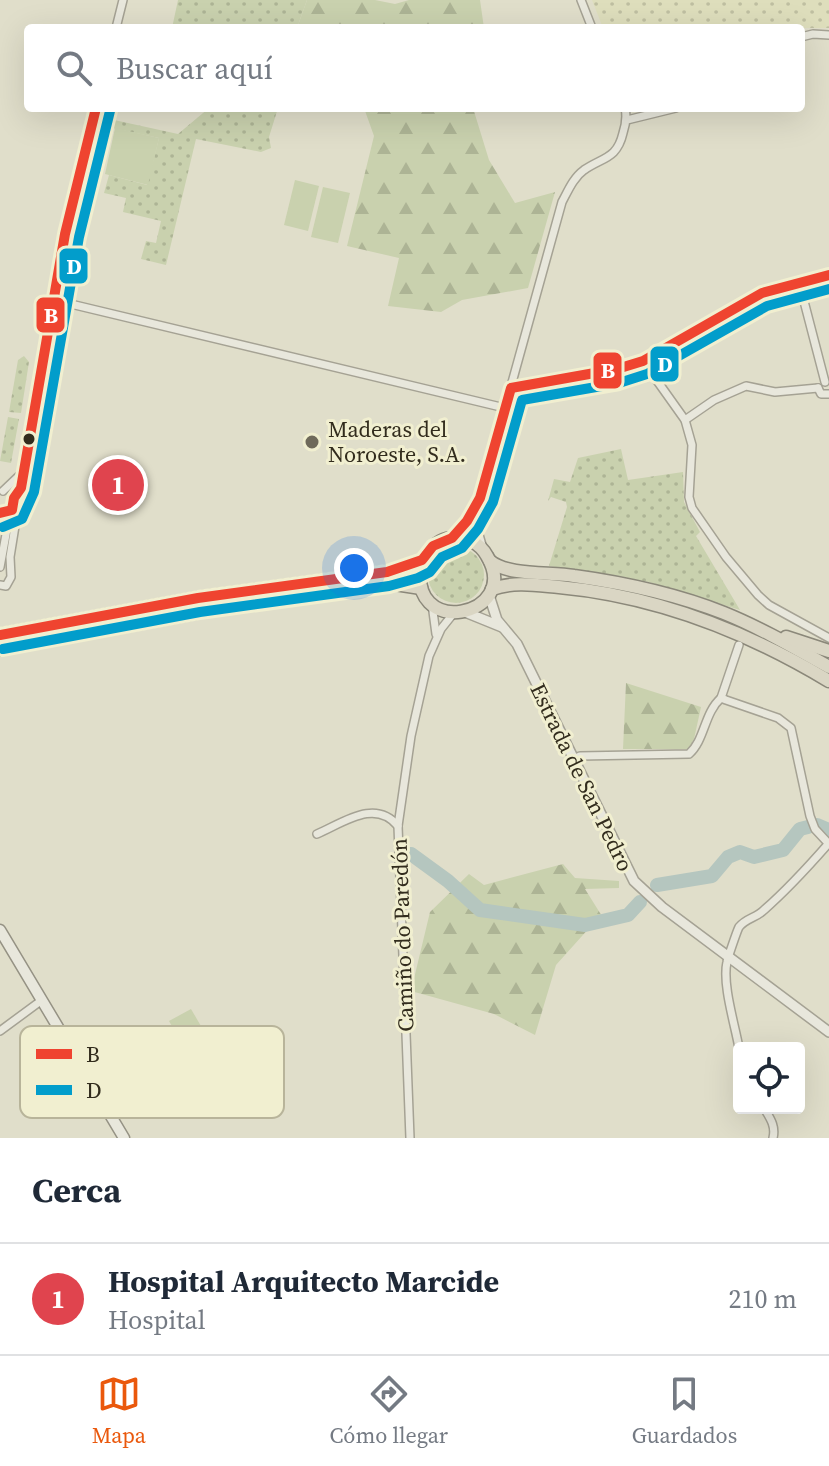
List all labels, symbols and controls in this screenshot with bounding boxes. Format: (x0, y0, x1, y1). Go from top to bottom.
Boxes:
search box (24, 24, 805, 112)
icon: search (52, 46, 96, 90)
text: Buscar aquí (116, 48, 273, 89)
line badge: D (58, 247, 89, 285)
text: D (66, 251, 82, 281)
line badge: B (35, 296, 66, 334)
text: B (44, 300, 58, 330)
line badge: D (649, 345, 680, 383)
text: D (657, 349, 673, 379)
line badge: B (592, 351, 623, 390)
text: B (601, 355, 615, 385)
place label: Maderas del Noroeste, S.A. (328, 414, 466, 469)
unlabelled marker (21, 431, 37, 447)
marker: Maderas del Noroeste, S.A. (303, 433, 321, 451)
pin: 1 (92, 455, 144, 515)
your location (334, 548, 374, 588)
street label: Estrada de San Pedro (523, 678, 641, 876)
street label: Camiño do Paredón (384, 838, 420, 1032)
legend (20, 1026, 284, 1118)
text: B (86, 1039, 100, 1069)
map controls (733, 1042, 805, 1114)
button: locate (733, 1042, 805, 1114)
text: D (86, 1075, 102, 1105)
text: Cerca (32, 1167, 121, 1213)
text: Hospital Arquitecto Marcide (108, 1261, 499, 1302)
text: 1 (51, 1281, 65, 1317)
text: 210 m (729, 1281, 797, 1317)
text: Hospital (108, 1302, 206, 1338)
tab: Mapa (92, 1372, 146, 1450)
tab: Cómo llegar (329, 1372, 448, 1450)
tab: Guardados (632, 1372, 737, 1450)

